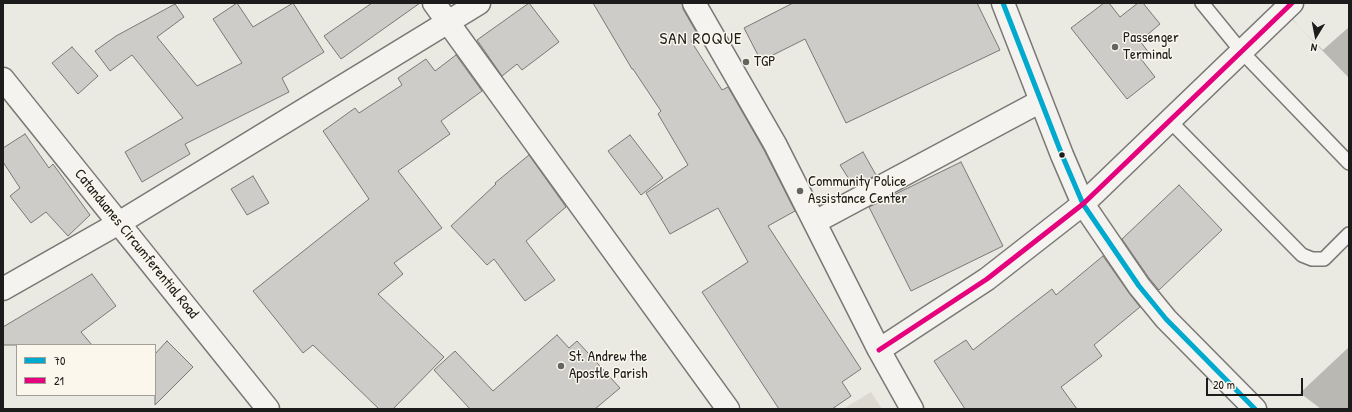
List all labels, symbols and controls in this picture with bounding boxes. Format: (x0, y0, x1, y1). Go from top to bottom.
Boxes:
north arrow (1296, 16, 1336, 56)
district label: SAN ROQUE (659, 29, 743, 49)
place label: Passenger Terminal (1123, 29, 1179, 64)
text: N (1310, 40, 1318, 55)
marker: Passenger Terminal (1110, 42, 1120, 52)
place label: TGP (754, 53, 775, 71)
marker: TGP (741, 57, 751, 67)
unlabelled marker (1057, 150, 1067, 160)
street label: Catanduanes Circumferential Road (70, 166, 202, 322)
place label: Community Police Assistance Center (808, 173, 907, 208)
marker: Community Police Assistance Center (795, 186, 805, 196)
legend (16, 344, 156, 396)
place label: St. Andrew the Apostle Parish (569, 348, 647, 383)
text: 70 (54, 352, 65, 369)
marker: St. Andrew the Apostle Parish (556, 361, 566, 371)
scale bar (1208, 370, 1305, 396)
text: 21 (54, 372, 64, 389)
text: 20 m (1213, 376, 1235, 393)

